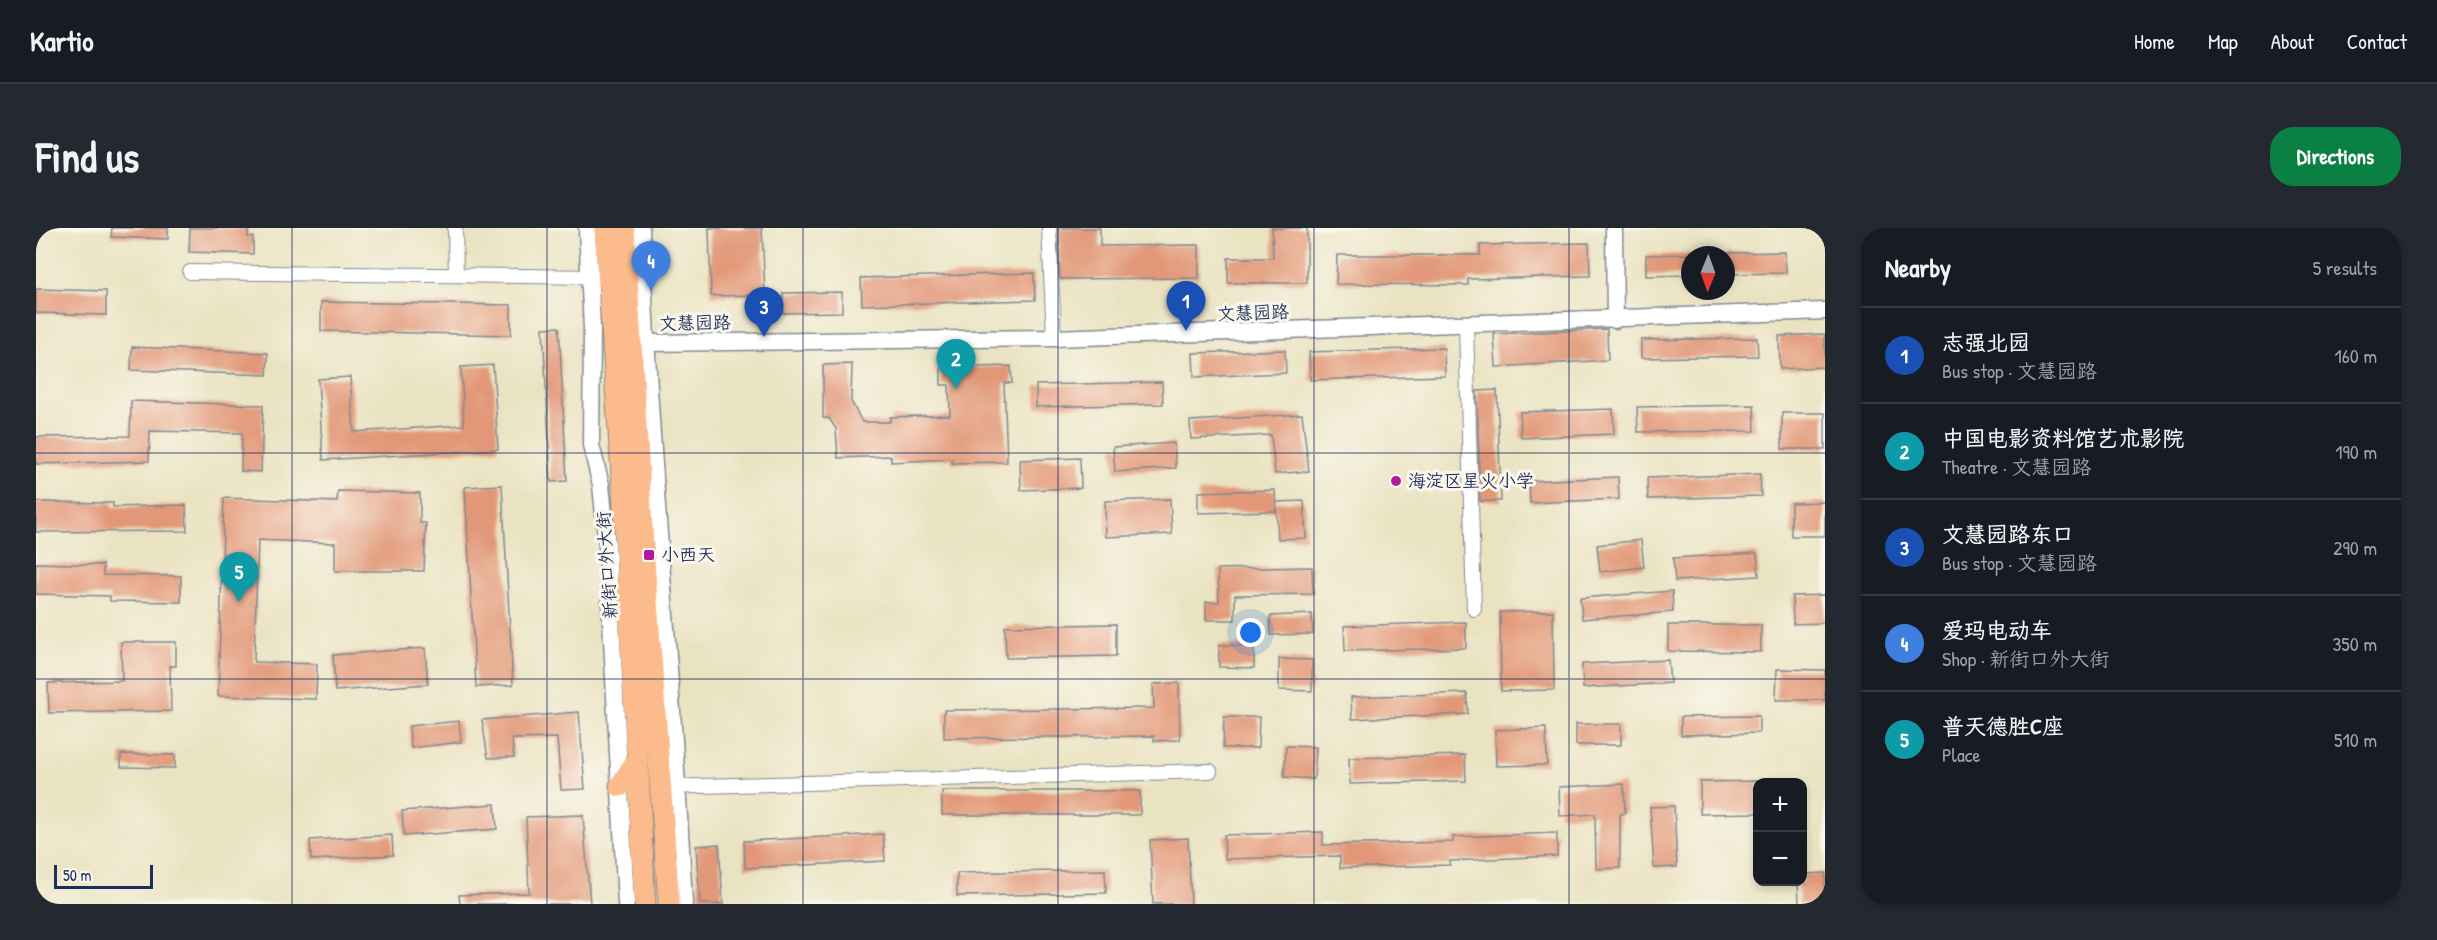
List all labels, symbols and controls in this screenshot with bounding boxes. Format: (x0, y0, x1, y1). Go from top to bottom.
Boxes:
text: Kartio (30, 22, 94, 60)
text: Home (2134, 27, 2175, 56)
text: Map (2208, 27, 2238, 56)
text: About (2271, 27, 2314, 56)
text: Contact (2347, 27, 2407, 56)
button: Directions (2270, 127, 2401, 186)
text: Find us (36, 128, 139, 185)
pin: 4 (632, 242, 670, 291)
north arrow (1681, 246, 1735, 300)
text: Nearby (1885, 250, 1951, 285)
text: 5 results (2313, 254, 2377, 281)
pin: 1 (1166, 282, 1206, 331)
pin: 3 (744, 288, 784, 337)
street label: 文慧园路 (1217, 299, 1289, 326)
street label: 文慧园路 (659, 309, 731, 336)
text: 志强北园 (1942, 327, 2030, 357)
pin: 2 (936, 340, 976, 389)
text: 1 (1901, 342, 1908, 369)
text: 160 m (2335, 342, 2377, 369)
text: Bus stop · 文慧园路 (1942, 357, 2097, 384)
text: 中国电影资料馆艺术影院 (1942, 423, 2184, 453)
text: 2 (1900, 438, 1909, 465)
text: 190 m (2335, 438, 2377, 465)
text: Theatre · 文慧园路 (1942, 453, 2091, 480)
place label: 海淀区星火小学 (1408, 468, 1534, 493)
marker: 海淀区星火小学 (1389, 474, 1403, 488)
street label: 新街口外大街 (590, 510, 623, 620)
text: 文慧园路东口 (1942, 519, 2074, 549)
text: 3 (1900, 534, 1909, 561)
text: 290 m (2333, 534, 2377, 561)
place label: 小西天 (661, 542, 715, 567)
marker: 小西天 (642, 548, 656, 562)
text: Bus stop · 文慧园路 (1942, 549, 2097, 576)
pin: 5 (220, 552, 258, 602)
text: 爱玛电动车 (1942, 615, 2052, 645)
your location (1236, 618, 1265, 647)
text: 4 (1901, 630, 1908, 657)
text: 350 m (2332, 630, 2377, 657)
text: Shop · 新街口外大街 (1942, 645, 2109, 672)
text: 普天德胜C座 (1942, 711, 2064, 741)
text: 5 (1900, 726, 1909, 753)
text: 510 m (2334, 726, 2377, 753)
text: Place (1942, 741, 1981, 768)
map controls (1753, 778, 1807, 886)
button: + (1753, 778, 1807, 832)
button: − (1753, 832, 1807, 886)
scale bar (54, 862, 153, 890)
text: 50 m (63, 864, 92, 886)

